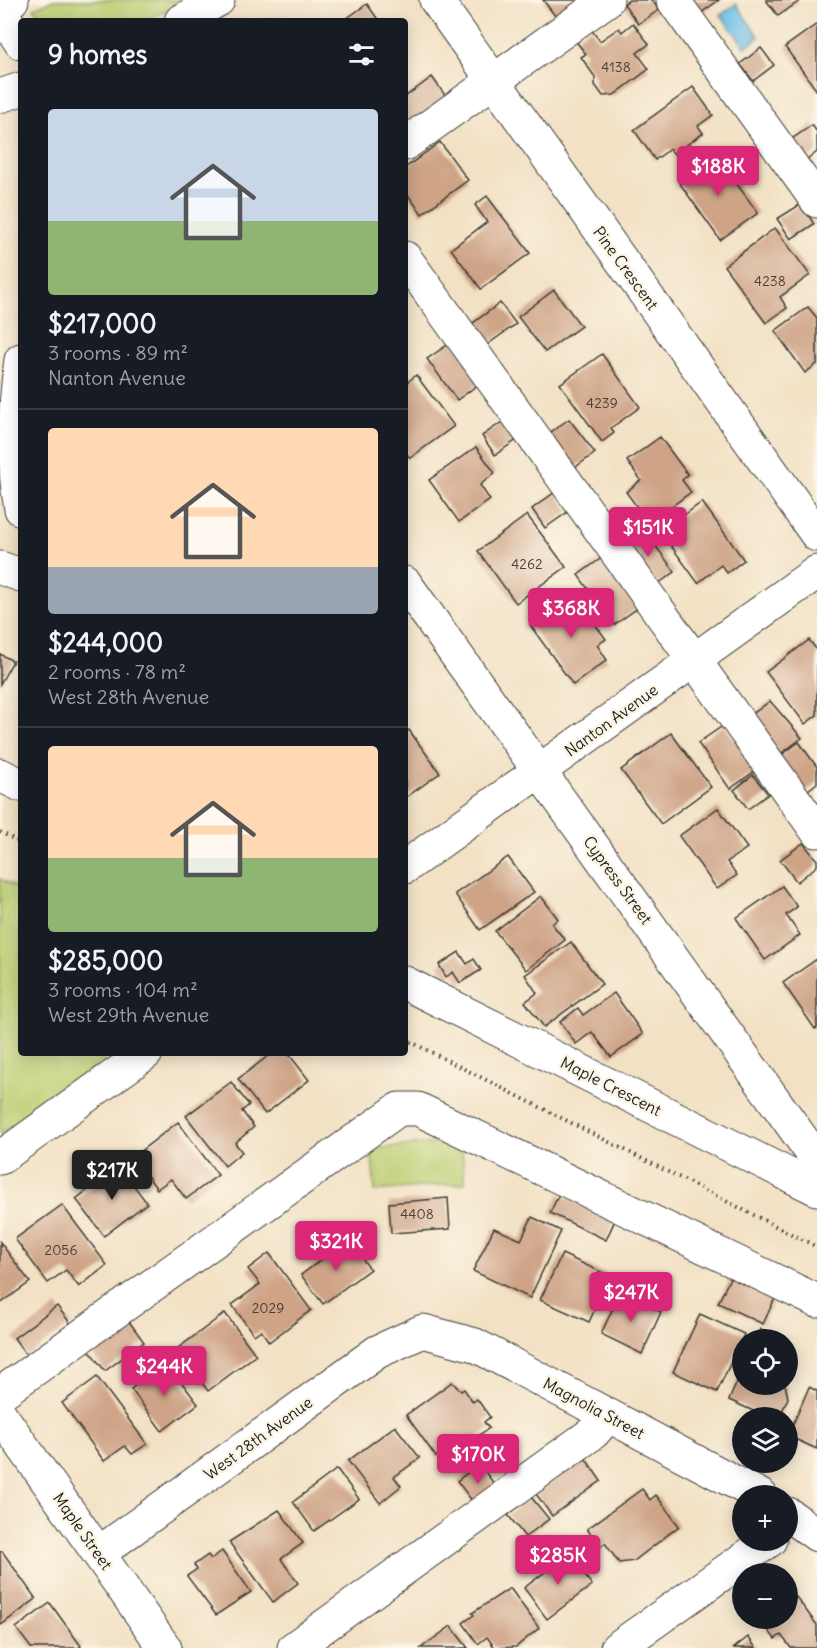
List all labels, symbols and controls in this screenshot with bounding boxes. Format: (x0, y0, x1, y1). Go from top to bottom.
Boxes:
text: 9 homes (48, 38, 147, 71)
icon: filters (345, 38, 378, 71)
house number: 4138 (601, 58, 631, 76)
pin: $188K (676, 146, 760, 197)
icon: home (159, 148, 267, 256)
text: $188K (691, 153, 745, 178)
street label: Pine Crescent (589, 222, 663, 314)
house number: 4238 (754, 272, 786, 290)
text: $217,000 (48, 307, 157, 340)
text: 3 rooms · 89 m² (48, 340, 188, 365)
text: Nanton Avenue (48, 365, 186, 390)
house number: 4239 (586, 394, 618, 412)
icon: home (159, 467, 267, 575)
pin: $151K (606, 507, 690, 558)
text: $151K (623, 514, 673, 539)
house number: 4262 (511, 555, 543, 573)
pin: $368K (529, 588, 613, 639)
text: $368K (542, 595, 600, 620)
text: $244,000 (48, 626, 163, 659)
text: 2 rooms · 78 m² (48, 659, 186, 684)
street label: Nanton Avenue (561, 679, 661, 761)
text: West 28th Avenue (48, 684, 209, 709)
icon: home (159, 785, 267, 893)
street label: Cypress Street (579, 832, 657, 929)
text: $285,000 (48, 944, 163, 977)
text: 3 rooms · 104 m² (48, 977, 198, 1002)
text: West 29th Avenue (48, 1002, 209, 1027)
street label: Maple Crescent (557, 1052, 665, 1120)
pin: $217K (70, 1150, 154, 1201)
text: $217K (86, 1157, 138, 1182)
house number: 4408 (400, 1205, 434, 1223)
pin: $321K (294, 1221, 378, 1272)
text: $321K (309, 1228, 363, 1253)
house number: 2056 (44, 1241, 78, 1259)
pin: $247K (589, 1272, 673, 1323)
text: $247K (603, 1279, 659, 1304)
house number: 2029 (252, 1299, 284, 1317)
map controls (732, 1329, 798, 1629)
button: locate (732, 1329, 798, 1395)
pin: $244K (122, 1346, 206, 1397)
text: $244K (135, 1353, 193, 1378)
street label: Magnolia Street (540, 1373, 649, 1443)
street label: West 28th Avenue (200, 1392, 316, 1484)
button: layers (732, 1407, 798, 1473)
pin: $170K (436, 1434, 520, 1485)
text: $170K (451, 1441, 505, 1466)
button: + (732, 1485, 798, 1551)
street label: Maple Street (49, 1488, 117, 1574)
pin: $285K (516, 1535, 600, 1586)
text: $285K (529, 1542, 587, 1567)
button: − (732, 1563, 798, 1629)

